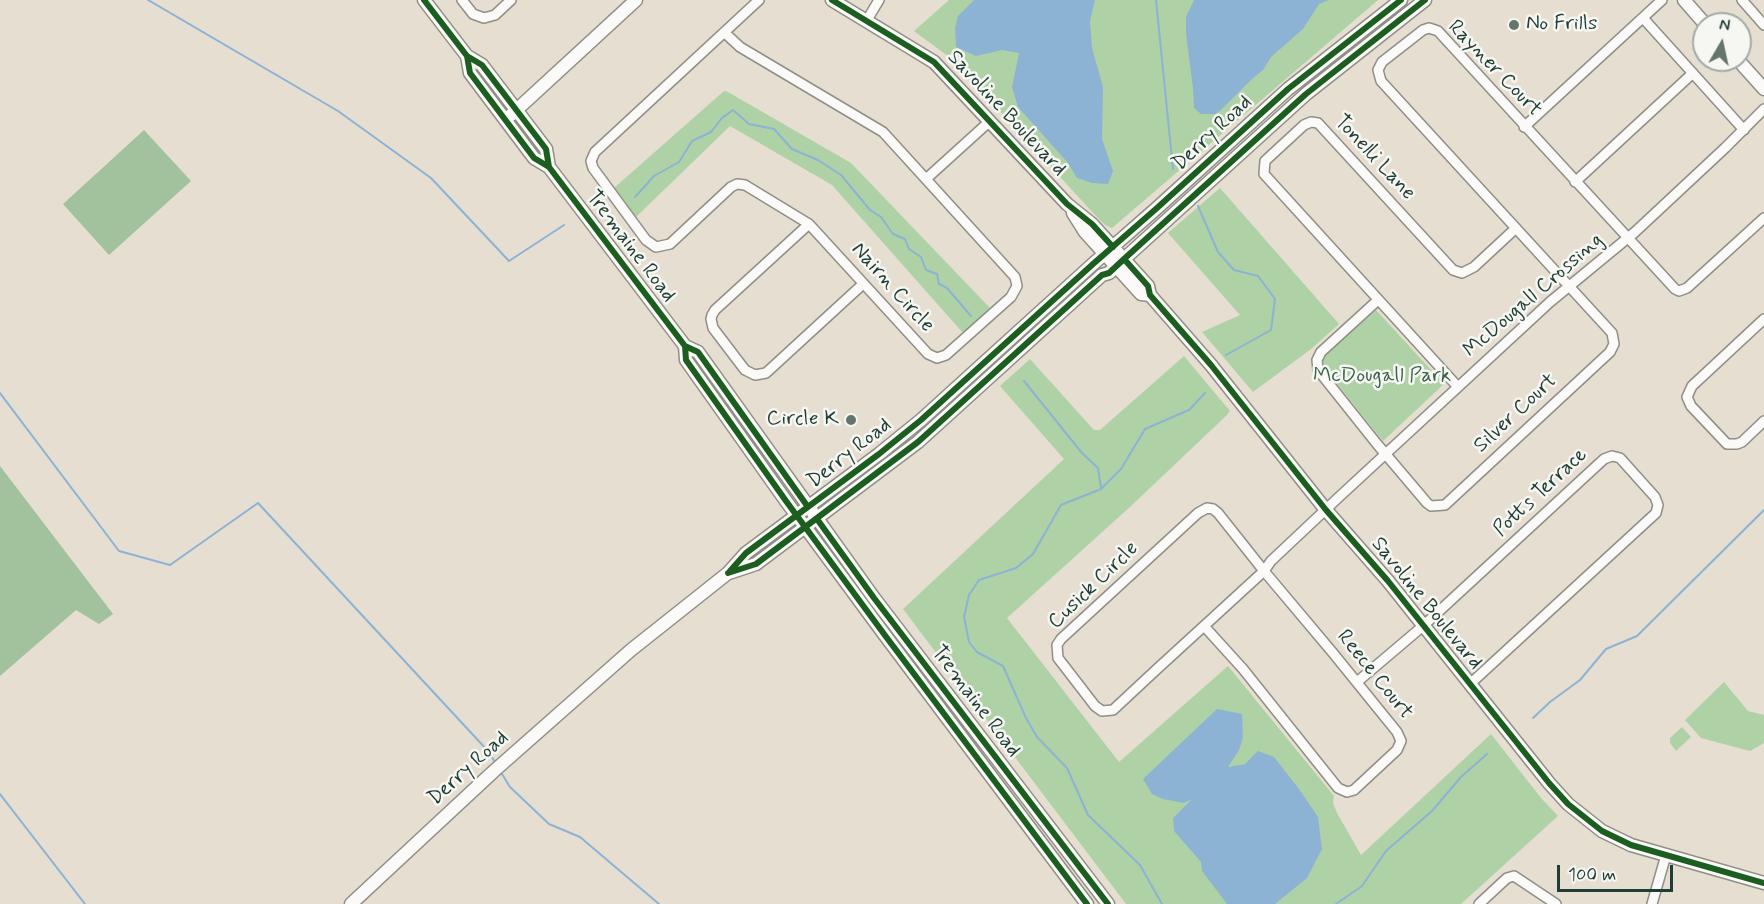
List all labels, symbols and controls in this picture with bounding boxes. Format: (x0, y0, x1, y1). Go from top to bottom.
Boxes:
place label: No Frills (1526, 12, 1597, 38)
north arrow (1692, 12, 1752, 72)
text: N (1718, 14, 1731, 37)
street label: Rayner Court (1442, 15, 1546, 123)
marker: No Frills (1507, 18, 1521, 32)
street label: Savoline Boulevard (941, 46, 1071, 182)
street label: Derry Road (1168, 91, 1258, 177)
street label: Tonelli Lane (1328, 110, 1420, 206)
street label: Tremaine Road (580, 186, 680, 308)
street label: McDougall Crossing (1459, 228, 1609, 364)
street label: Nairn Circle (845, 238, 939, 338)
park label: McDougall Park (1313, 364, 1451, 390)
street label: Silver Court (1469, 369, 1563, 459)
place label: Circle K (767, 407, 839, 433)
street label: Derry Road (803, 413, 897, 495)
marker: Circle K (844, 413, 858, 427)
street label: Potts Terrace (1489, 443, 1593, 543)
street label: Savoline Boulevard (1365, 533, 1487, 675)
street label: Cusick Circle (1044, 537, 1144, 635)
street label: Reece Court (1330, 625, 1418, 725)
street label: Tremaine Road (925, 641, 1025, 763)
street label: Derry Road (423, 726, 515, 812)
scale bar (1560, 853, 1676, 891)
text: 100 m (1568, 863, 1616, 887)

